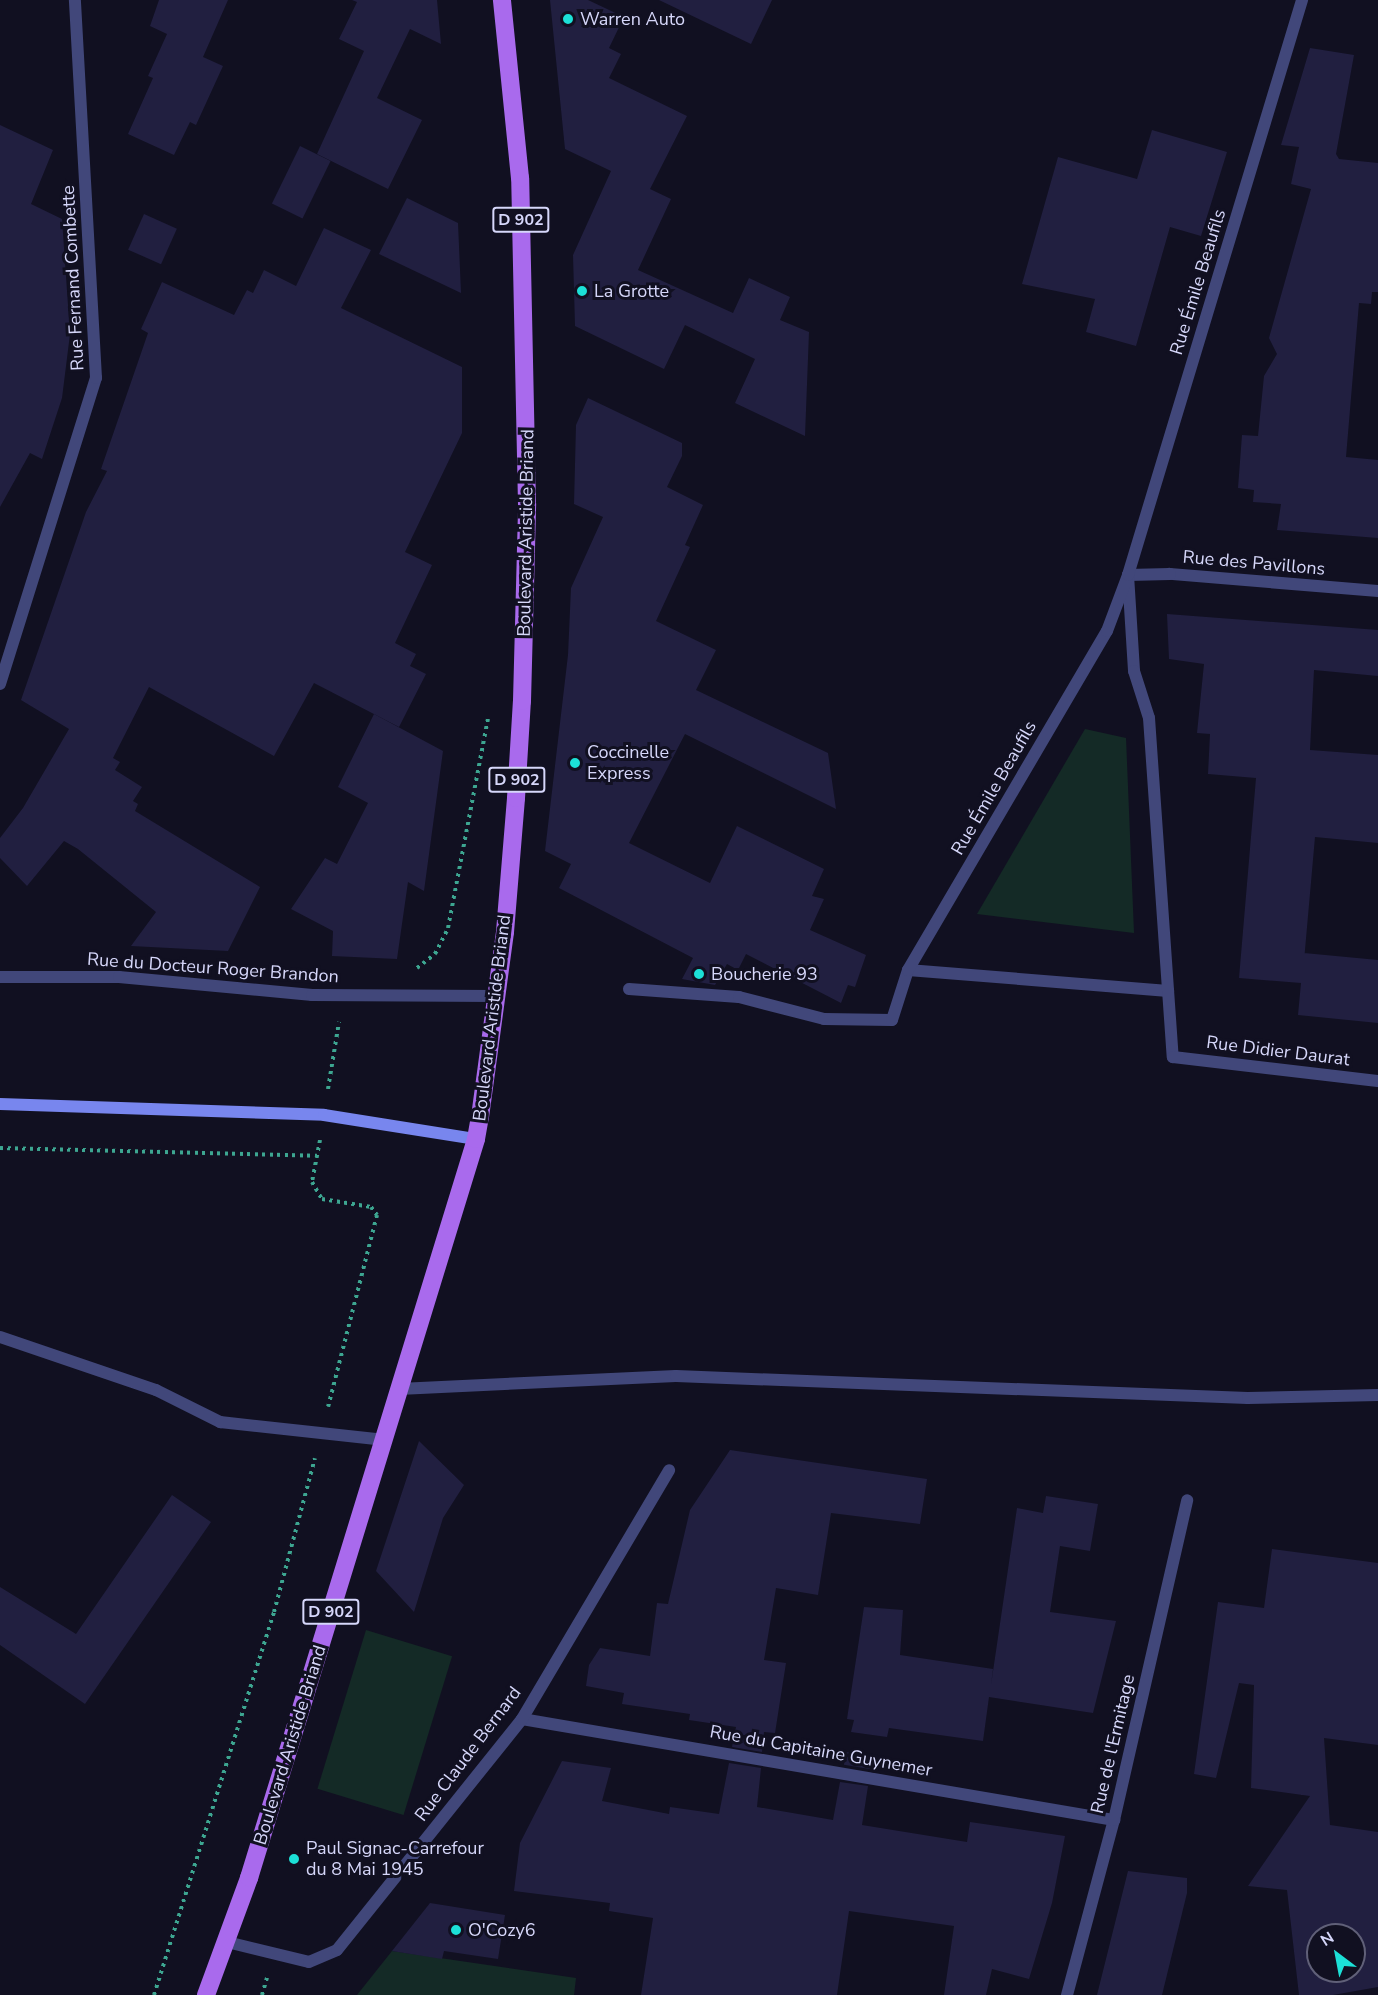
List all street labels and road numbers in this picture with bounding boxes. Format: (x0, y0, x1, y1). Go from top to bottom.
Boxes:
street label: Rue Fernand Combette (57, 185, 89, 371)
road number: D 902 (491, 207, 551, 233)
street label: Rue Émile Beaufils (1166, 207, 1230, 357)
street label: Boulevard Aristide Briand (513, 429, 539, 637)
street label: Rue des Pavillons (1182, 546, 1326, 580)
street label: Rue Émile Beaufils (947, 717, 1041, 859)
road number: D 902 (487, 767, 547, 793)
street label: Boulevard Aristide Briand (469, 914, 515, 1122)
street label: Rue du Docteur Roger Brandon (86, 948, 340, 988)
street label: Rue Didier Daurat (1205, 1031, 1351, 1071)
road number: D 902 (301, 1599, 361, 1625)
street label: Boulevard Aristide Briand (249, 1643, 331, 1847)
street label: Rue de l'Ermitage (1086, 1672, 1140, 1816)
street label: Rue Claude Bernard (410, 1682, 526, 1826)
street label: Rue du Capitaine Guynemer (708, 1721, 934, 1781)

